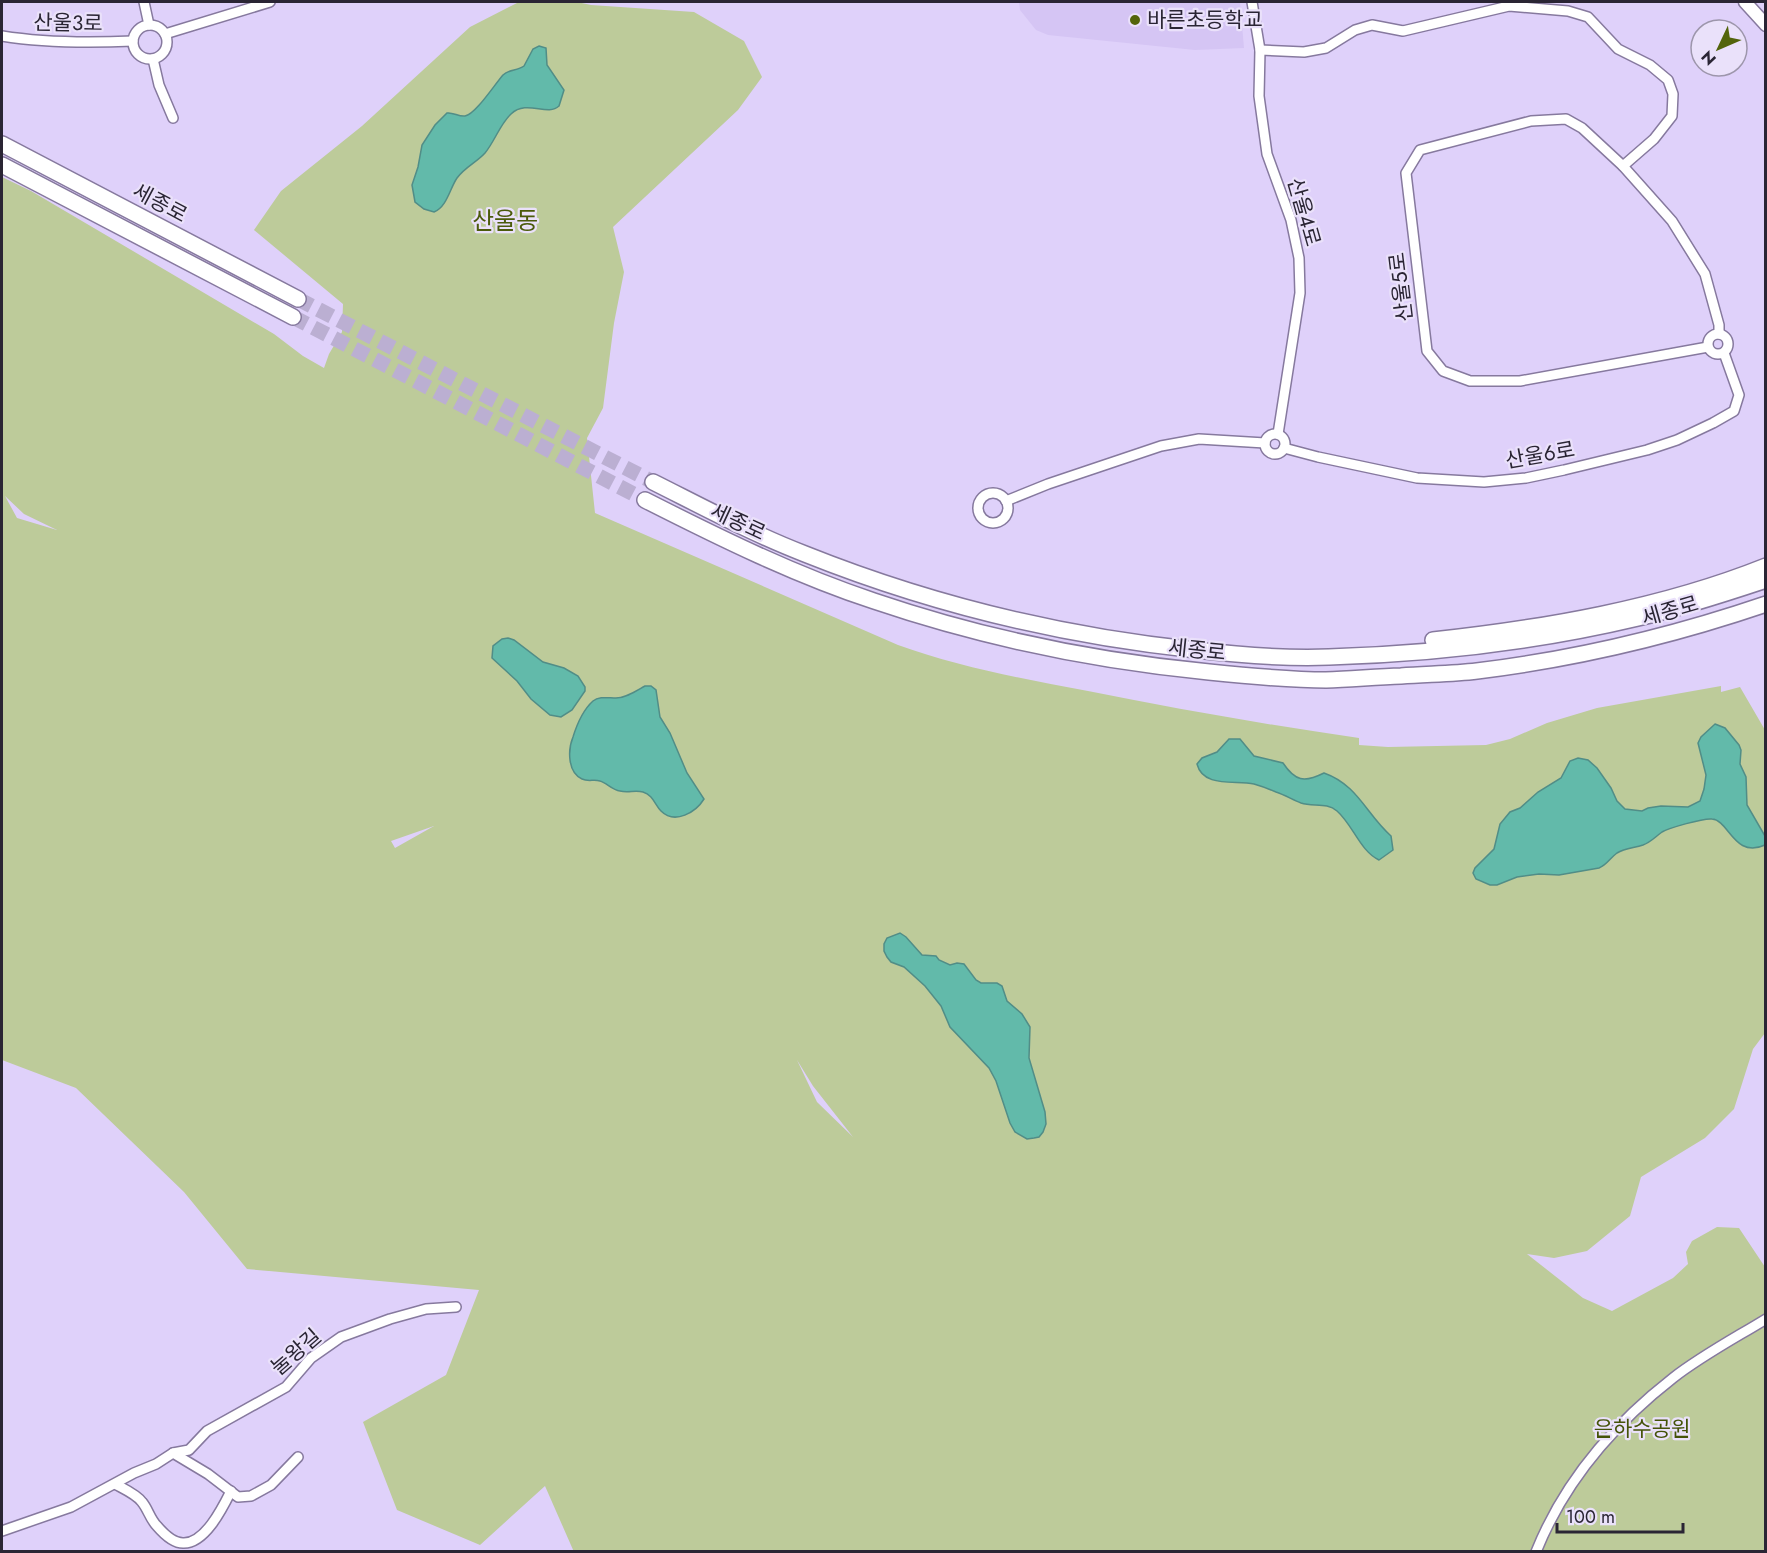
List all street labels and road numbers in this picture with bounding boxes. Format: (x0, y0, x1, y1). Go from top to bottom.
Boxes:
street label: 산울3로 (33, 7, 103, 39)
street label: 산울4로 (1280, 174, 1328, 250)
street label: 세종로 (127, 176, 193, 230)
street label: 산울5로 (1382, 251, 1420, 323)
street label: 산울6로 (1503, 434, 1577, 476)
street label: 세종로 (705, 496, 771, 548)
street label: 세종로 (1638, 589, 1702, 633)
street label: 세종로 (1167, 632, 1227, 668)
street label: 눌왕길 (264, 1322, 328, 1382)

